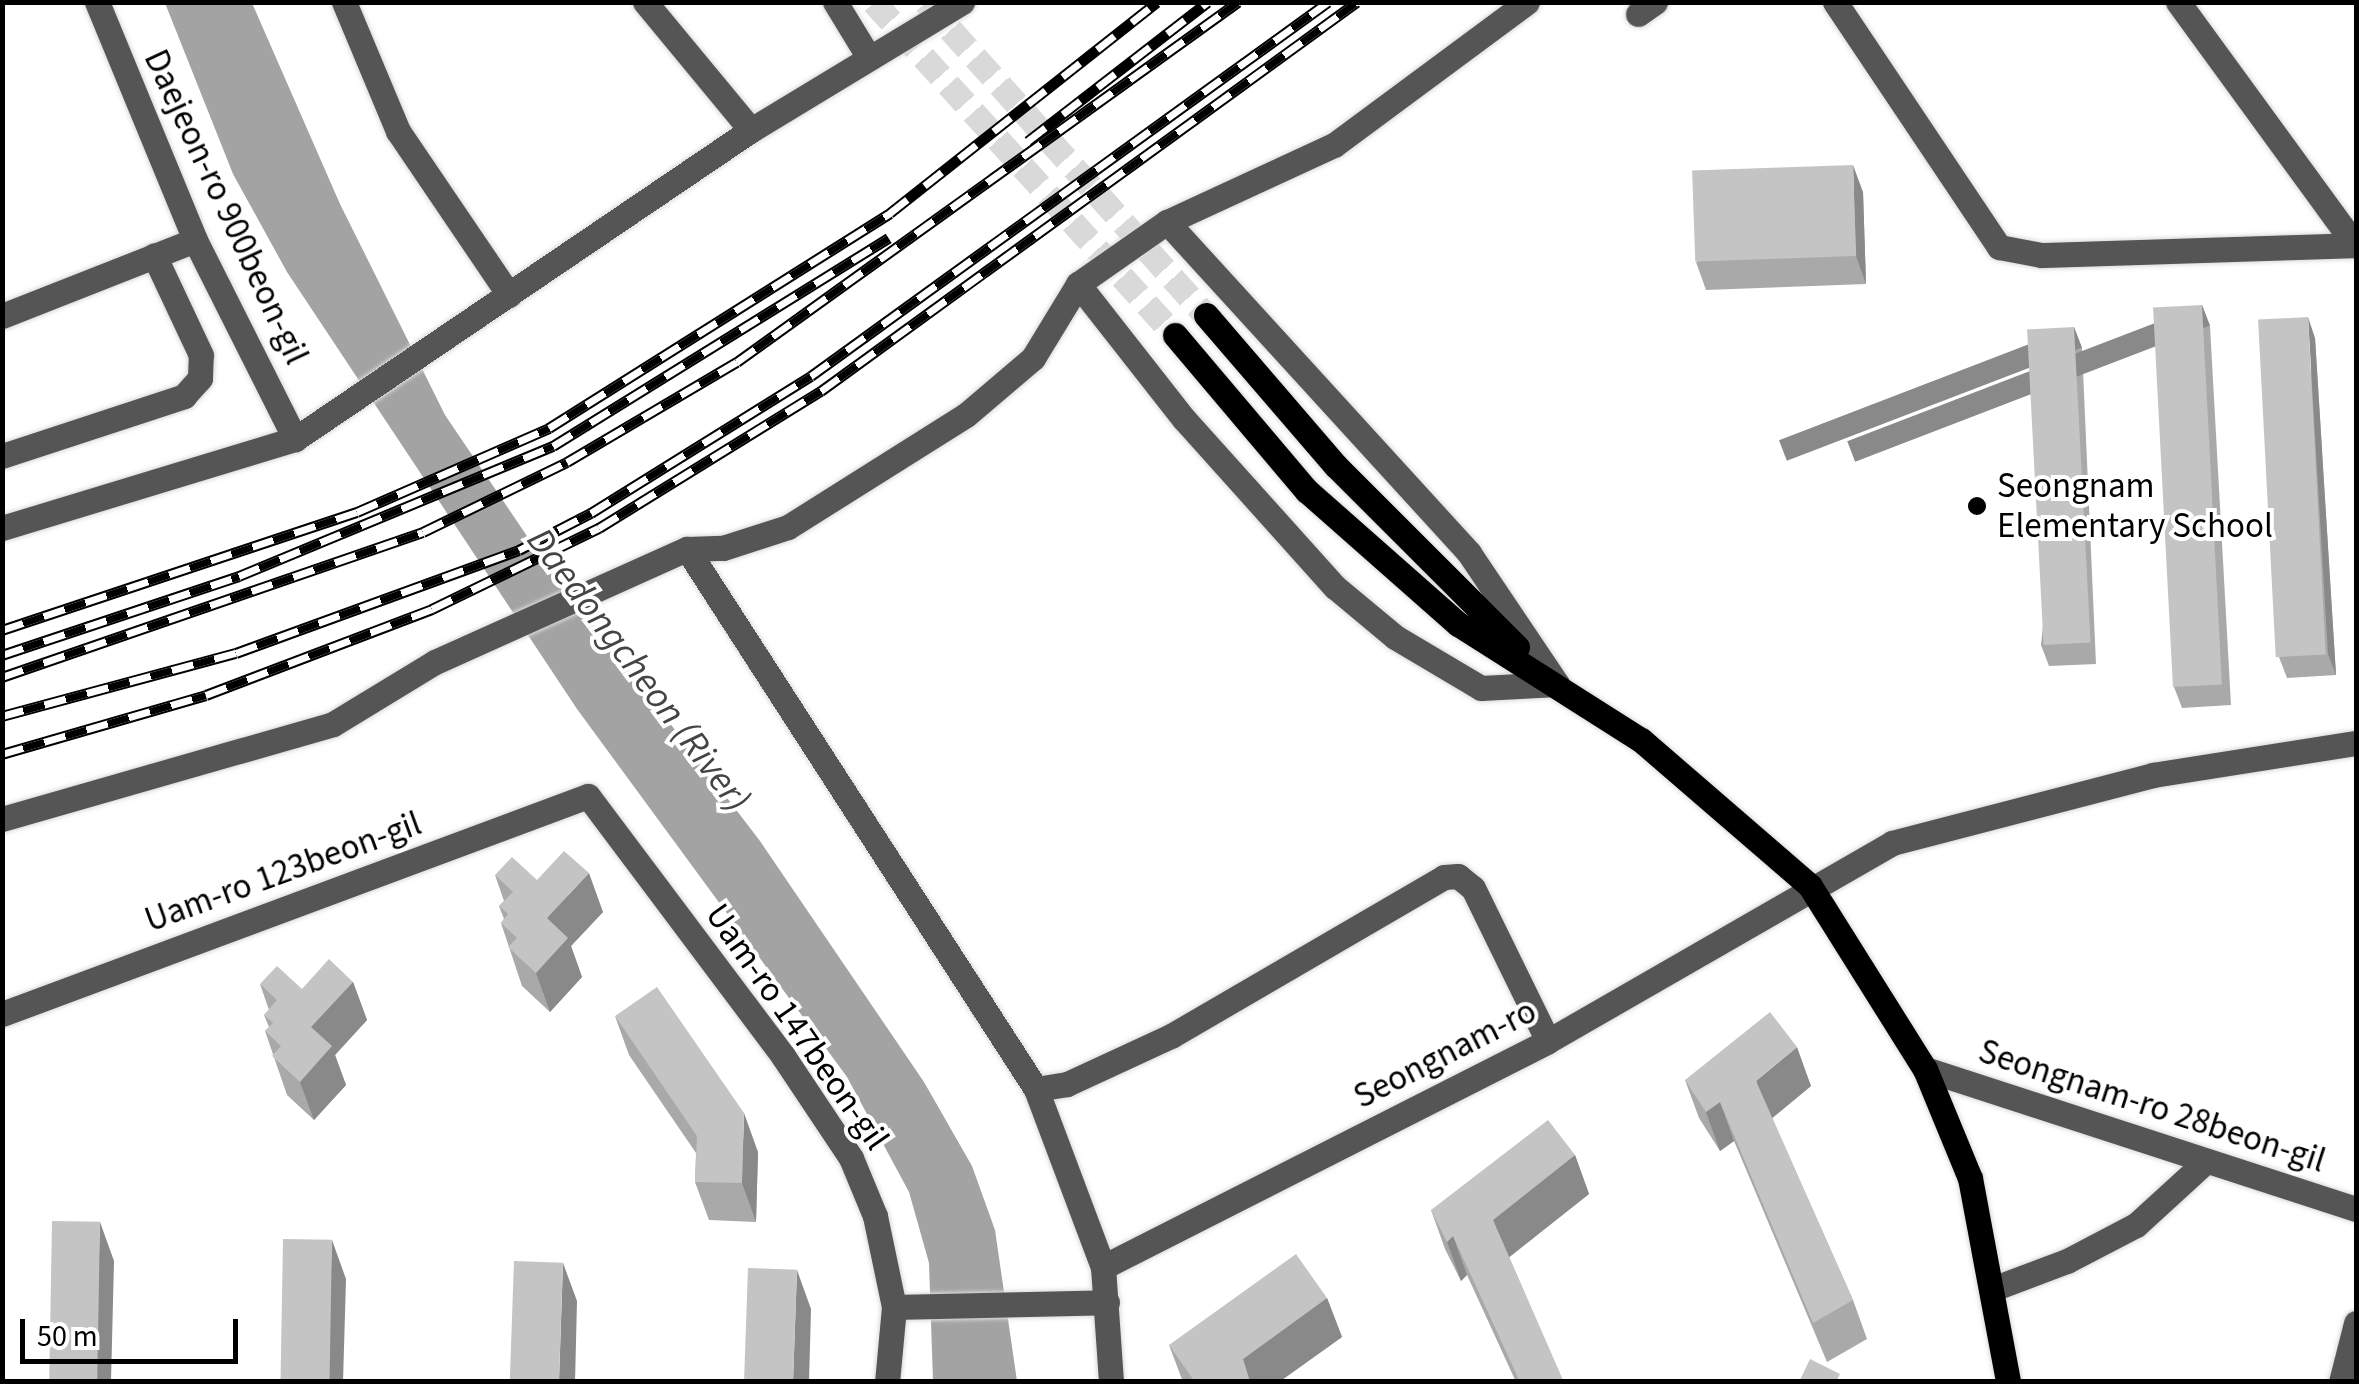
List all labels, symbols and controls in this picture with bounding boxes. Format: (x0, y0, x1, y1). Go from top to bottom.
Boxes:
street label: Daejeon-ro 900beon-gil (135, 43, 317, 371)
place label: Seongnam Elementary School (1997, 465, 2273, 547)
marker: Seongnam Elementary School (1966, 495, 1988, 517)
water label: Daedongcheon (River) (516, 519, 760, 821)
street label: Uam-ro 123beon-gil (139, 803, 427, 941)
street label: Uam-ro 147beon-gil (696, 896, 898, 1158)
street label: Seongnam-ro (1347, 990, 1543, 1118)
street label: Seongnam-ro 28beon-gil (1973, 1030, 2331, 1182)
scale bar (25, 1299, 242, 1361)
text: 50 m (37, 1315, 98, 1358)

